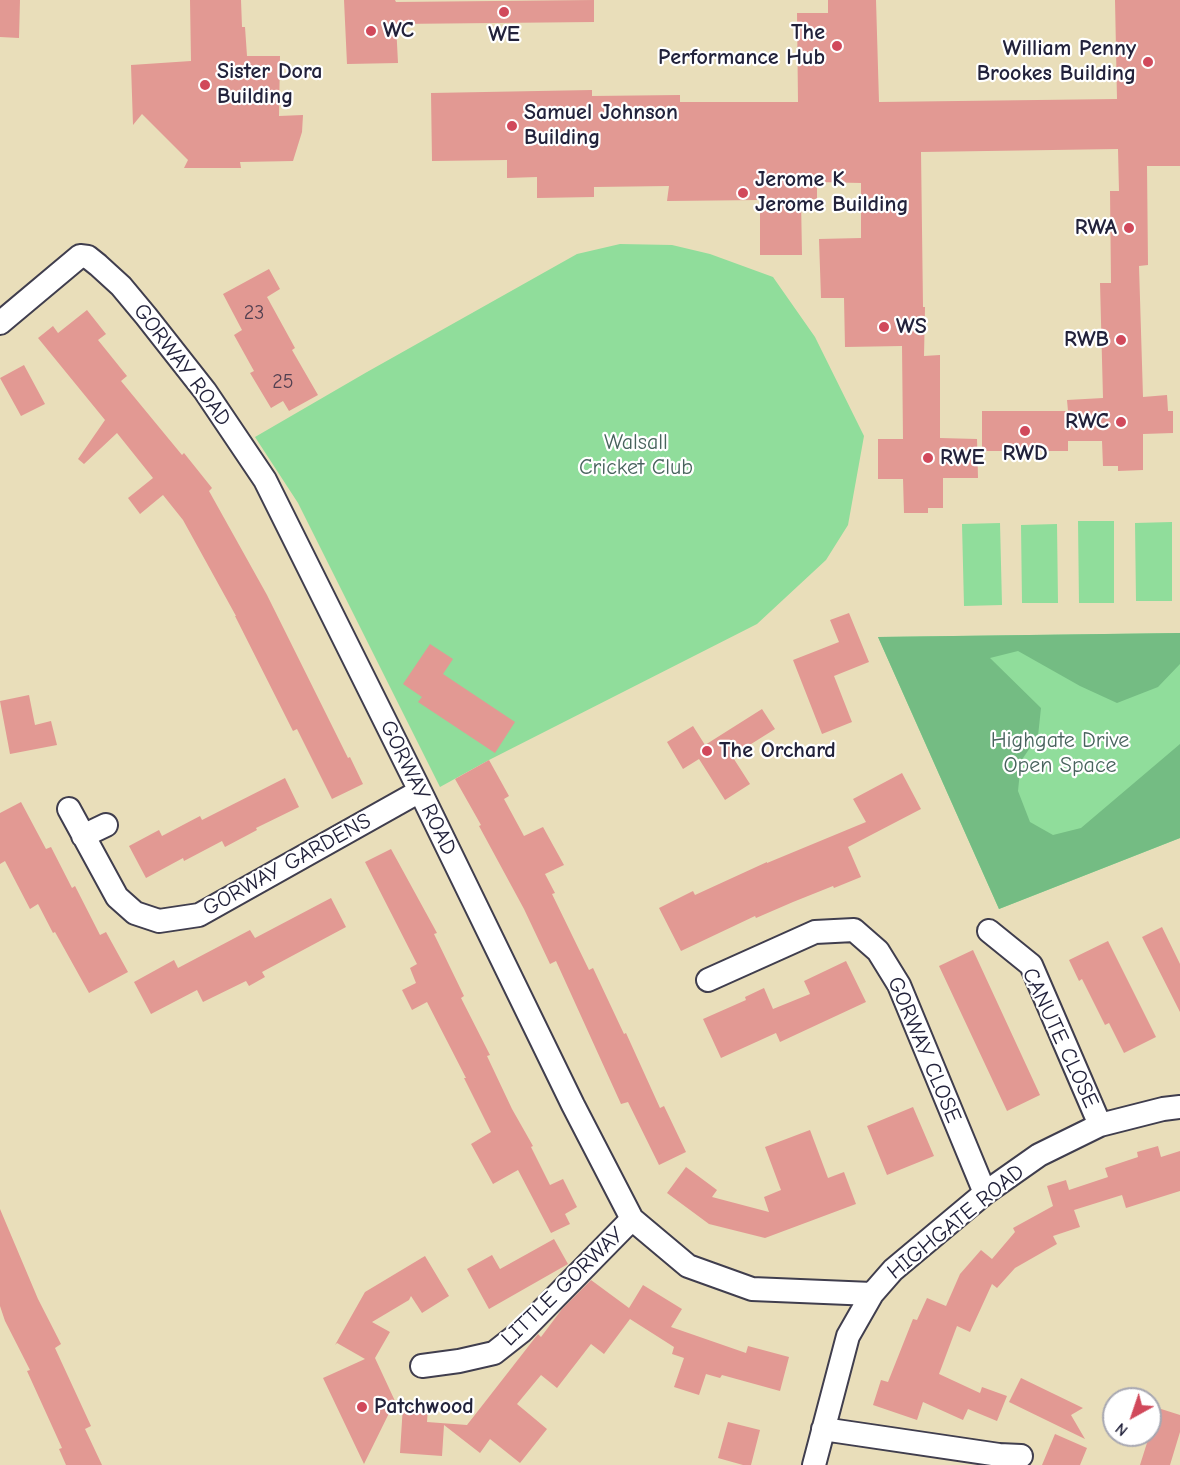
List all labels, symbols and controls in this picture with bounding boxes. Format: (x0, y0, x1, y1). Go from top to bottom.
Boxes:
marker: WE (497, 5, 511, 19)
place label: WC (383, 18, 414, 44)
place label: The Performance Hub (658, 20, 825, 72)
place label: WE (488, 22, 520, 48)
marker: WC (364, 24, 378, 38)
place label: William Penny Brookes Building (977, 36, 1136, 88)
marker: The Performance Hub (830, 39, 844, 53)
marker: William Penny Brookes Building (1141, 55, 1155, 69)
place label: Sister Dora Building (217, 59, 322, 110)
marker: Sister Dora Building (198, 78, 212, 92)
place label: Samuel Johnson Building (524, 100, 678, 152)
marker: Samuel Johnson Building (505, 119, 519, 133)
place label: Jerome K Jerome Building (755, 167, 908, 218)
marker: Jerome K Jerome Building (736, 186, 750, 200)
place label: RWA (1075, 215, 1117, 241)
marker: RWA (1122, 221, 1136, 235)
street label: GORWAY ROAD (127, 298, 237, 432)
house number: 23 (244, 301, 264, 325)
place label: WS (896, 314, 927, 340)
marker: WS (877, 320, 891, 334)
place label: RWB (1064, 327, 1109, 353)
marker: RWB (1114, 333, 1128, 347)
house number: 25 (272, 370, 294, 394)
place label: RWC (1065, 409, 1109, 435)
marker: RWC (1114, 415, 1128, 429)
marker: RWD (1018, 424, 1032, 438)
park label: Walsall Cricket Club (579, 430, 693, 482)
place label: RWD (1002, 441, 1048, 467)
place label: RWE (940, 445, 985, 471)
marker: RWE (921, 451, 935, 465)
street label: GORWAY ROAD (374, 716, 462, 860)
park label: Highgate Drive Open Space (991, 728, 1129, 780)
place label: The Orchard (719, 738, 836, 764)
marker: The Orchard (700, 744, 714, 758)
street label: GORWAY GARDENS (198, 808, 376, 922)
street label: CANUTE CLOSE (1016, 964, 1104, 1112)
street label: GORWAY CLOSE (881, 973, 967, 1127)
street label: HIGHGATE ROAD (882, 1159, 1030, 1285)
street label: LITTLE GORWAY (496, 1222, 630, 1352)
north arrow (1102, 1387, 1162, 1447)
place label: Patchwood (374, 1394, 474, 1420)
marker: Patchwood (355, 1400, 369, 1414)
text: N (1112, 1419, 1131, 1440)

